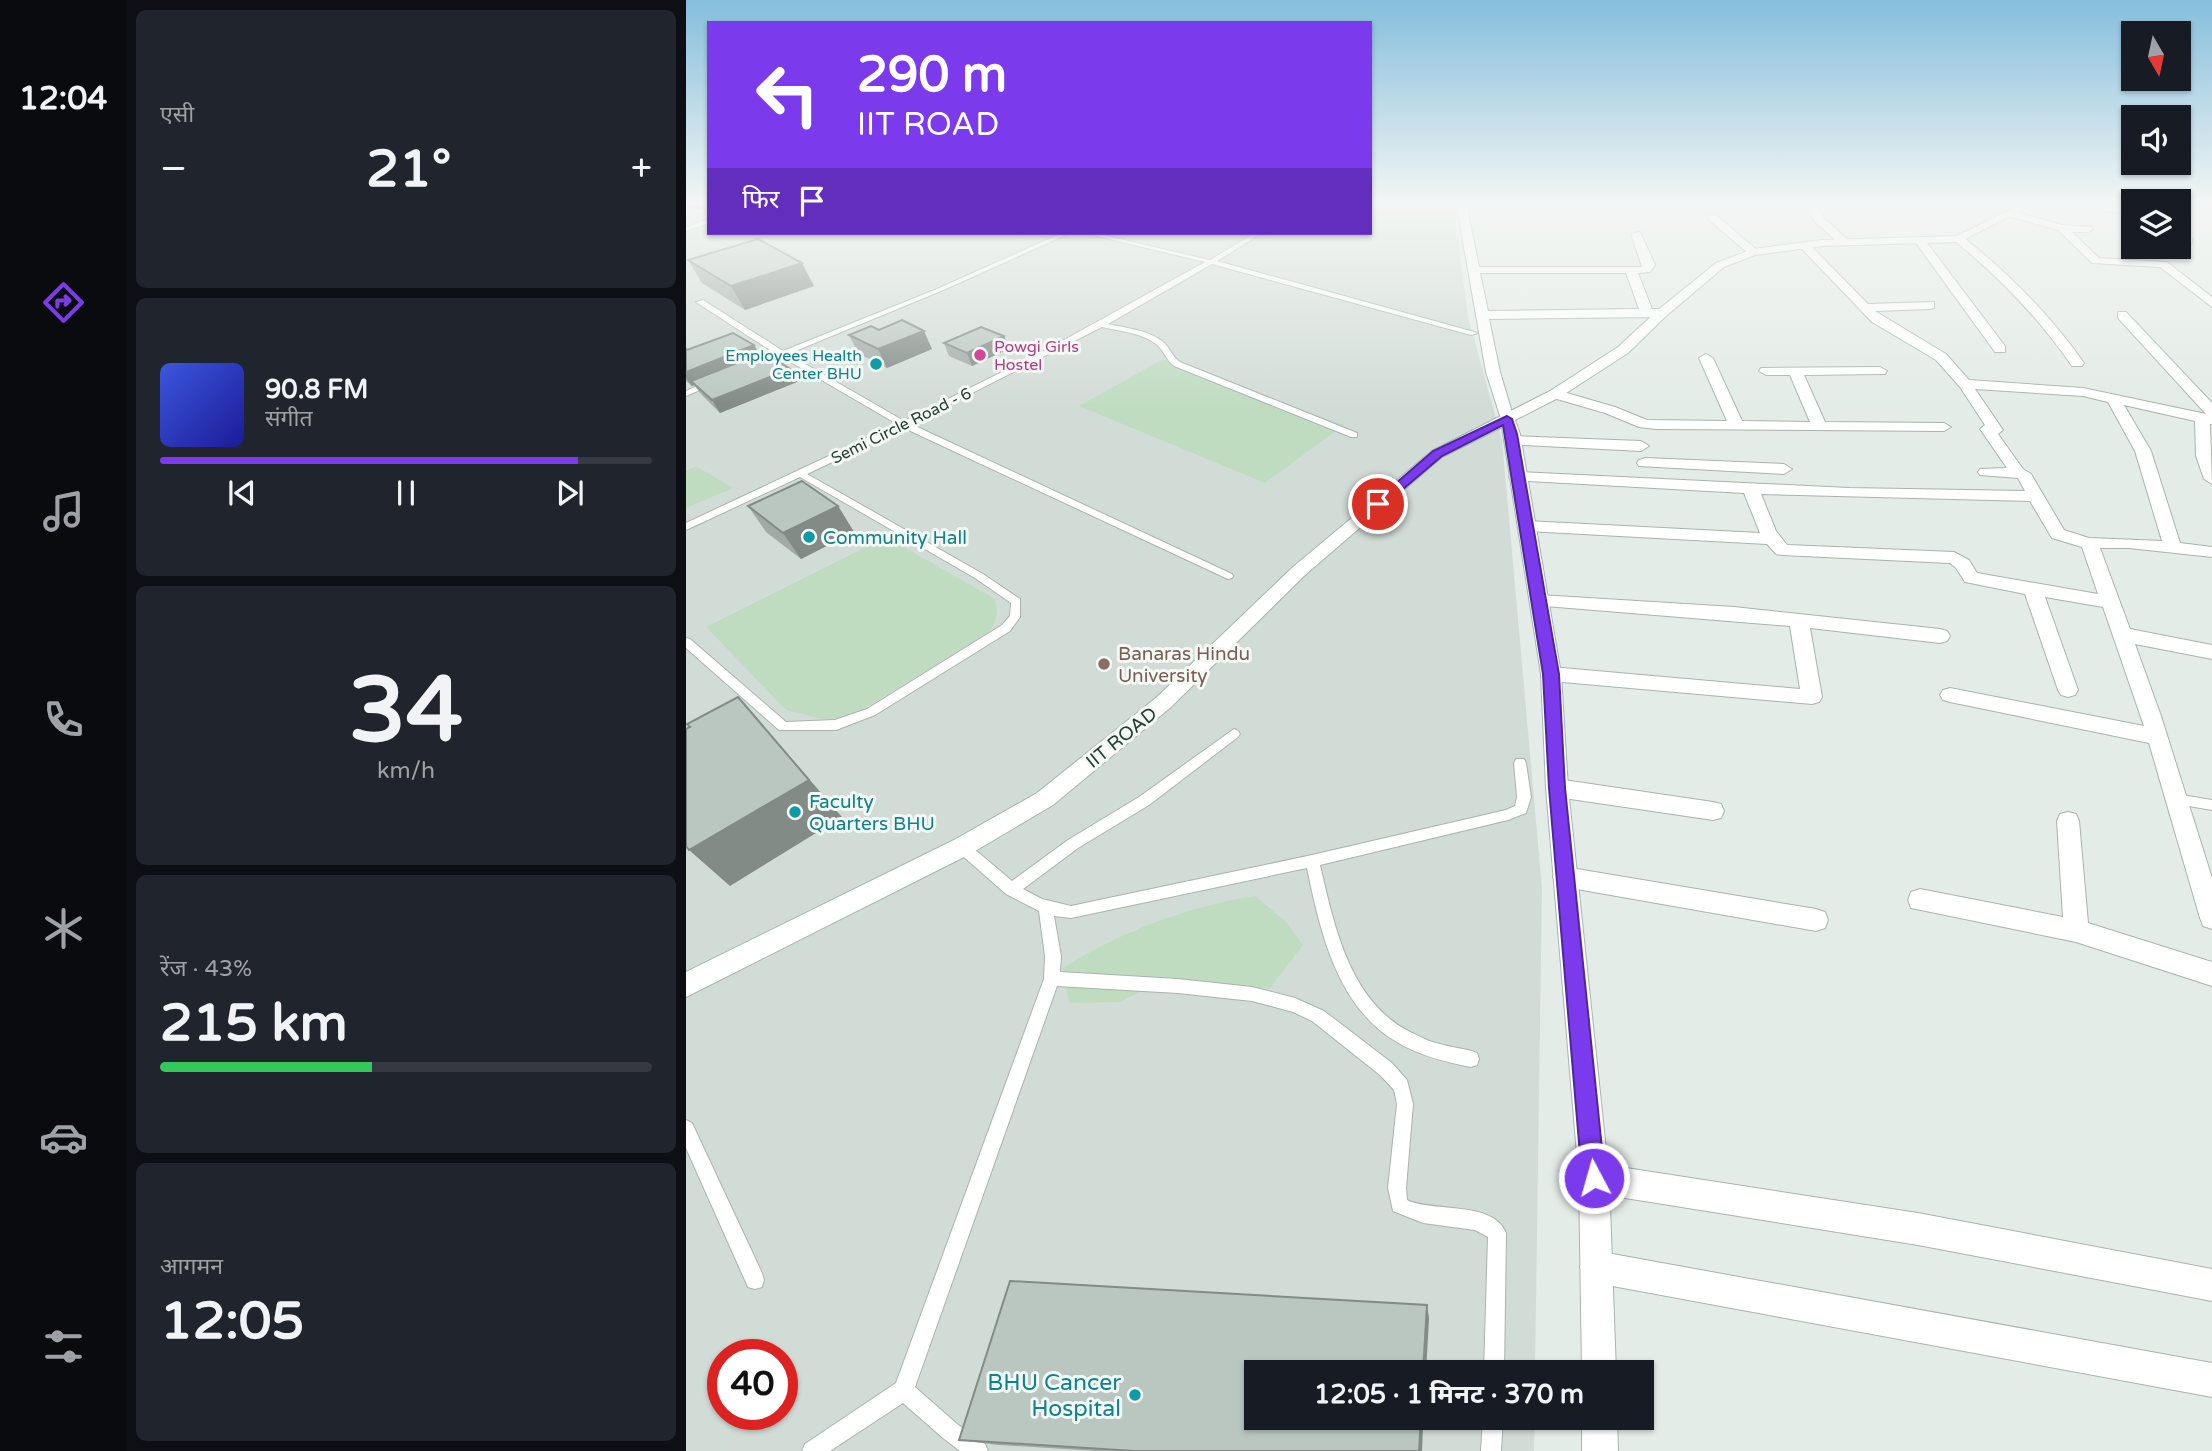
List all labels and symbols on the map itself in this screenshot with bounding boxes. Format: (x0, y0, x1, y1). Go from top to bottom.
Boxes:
north arrow (2121, 21, 2191, 91)
place label: Powgi Girls Hostel (994, 337, 1079, 375)
place label: Employees Health Center BHU (725, 346, 862, 384)
marker: Powgi Girls Hostel (972, 347, 988, 363)
marker: Employees Health Center BHU (868, 356, 884, 372)
street label: Semi Circle Road - 6 (828, 383, 975, 469)
pin (1348, 474, 1408, 534)
place label: Community Hall (823, 527, 967, 549)
marker: Community Hall (801, 529, 817, 545)
place label: Banaras Hindu University (1118, 643, 1250, 687)
marker: Banaras Hindu University (1096, 656, 1112, 672)
street label: IIT ROAD (1082, 703, 1161, 773)
place label: Faculty Quarters BHU (809, 791, 935, 835)
marker: Faculty Quarters BHU (787, 804, 803, 820)
position arrow (1557, 1141, 1631, 1215)
speed limit sign: 40 (707, 1339, 798, 1430)
place label: BHU Cancer Hospital (987, 1369, 1121, 1423)
marker: BHU Cancer Hospital (1127, 1387, 1143, 1403)

